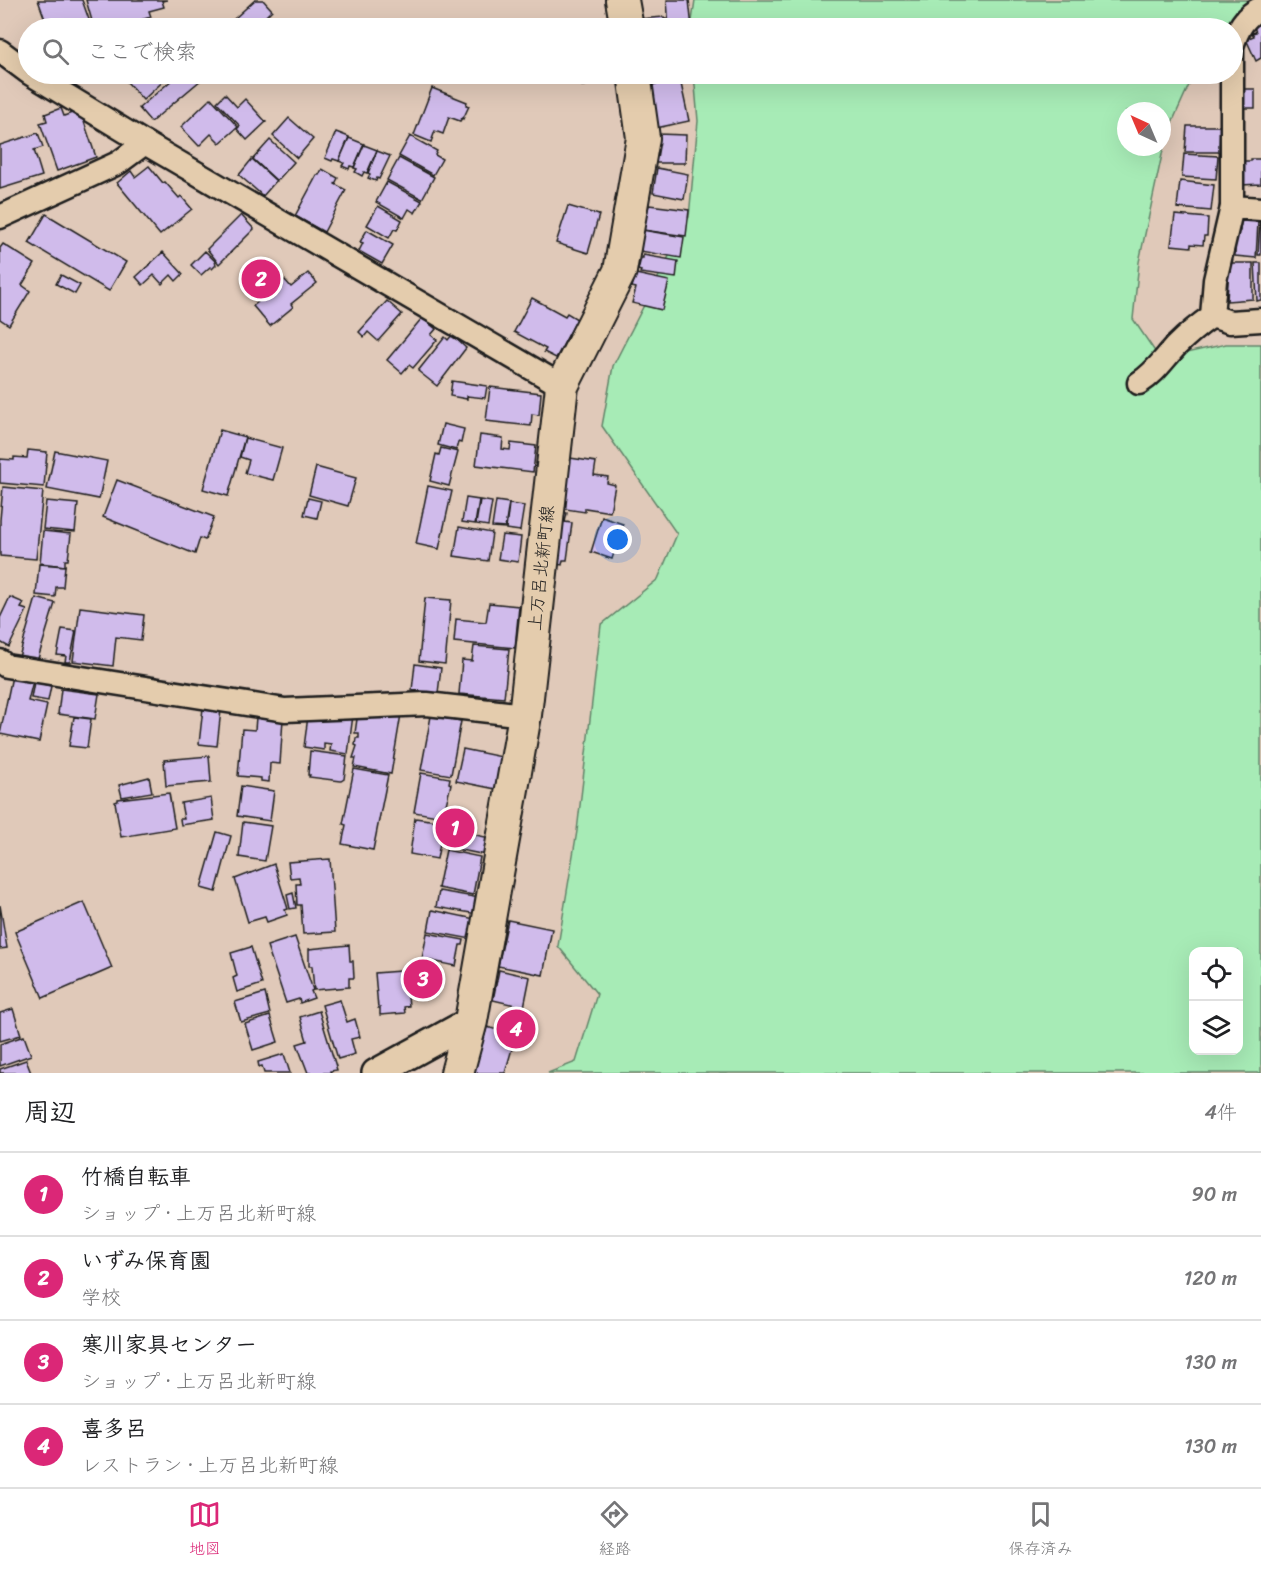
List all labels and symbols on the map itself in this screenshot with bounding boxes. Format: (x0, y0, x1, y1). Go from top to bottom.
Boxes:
north arrow (1117, 102, 1171, 156)
pin: 2 (242, 256, 280, 302)
street label: 上万呂北新町線 (519, 504, 563, 632)
your location (603, 525, 632, 554)
pin: 1 (436, 806, 474, 850)
pin: 3 (404, 956, 442, 1002)
pin: 4 (496, 1006, 536, 1052)

